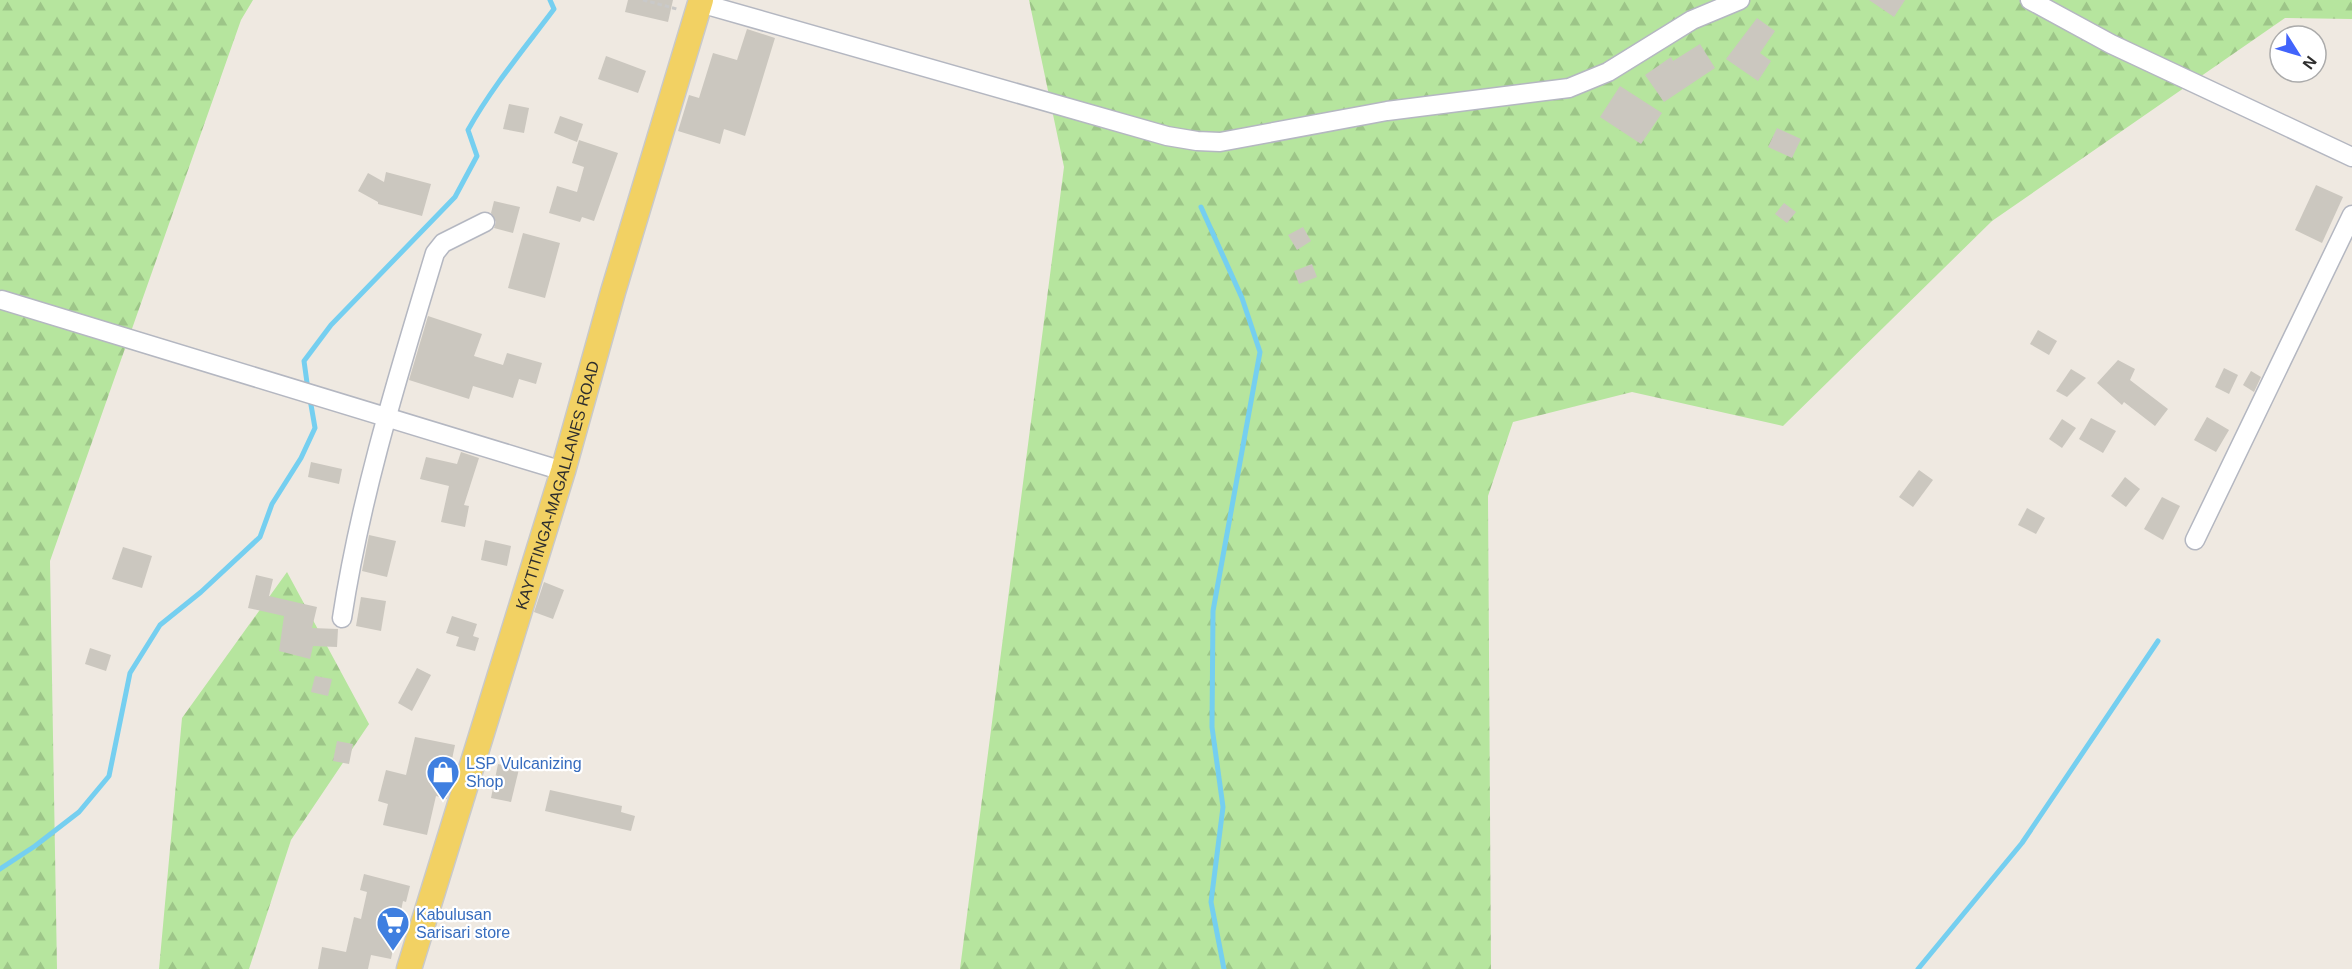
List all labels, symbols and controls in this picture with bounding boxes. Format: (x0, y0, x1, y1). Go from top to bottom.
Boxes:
north arrow (2268, 24, 2328, 84)
text: N (2299, 53, 2320, 72)
street label: KAYTITINGA-MAGALLANES ROAD (513, 359, 602, 612)
shop icon: LSP Vulcanizing Shop (425, 754, 461, 801)
place label: LSP Vulcanizing Shop (466, 755, 582, 790)
supermarket icon: Kabulusan Sarisari store (375, 905, 411, 952)
place label: Kabulusan Sarisari store (416, 906, 510, 941)

